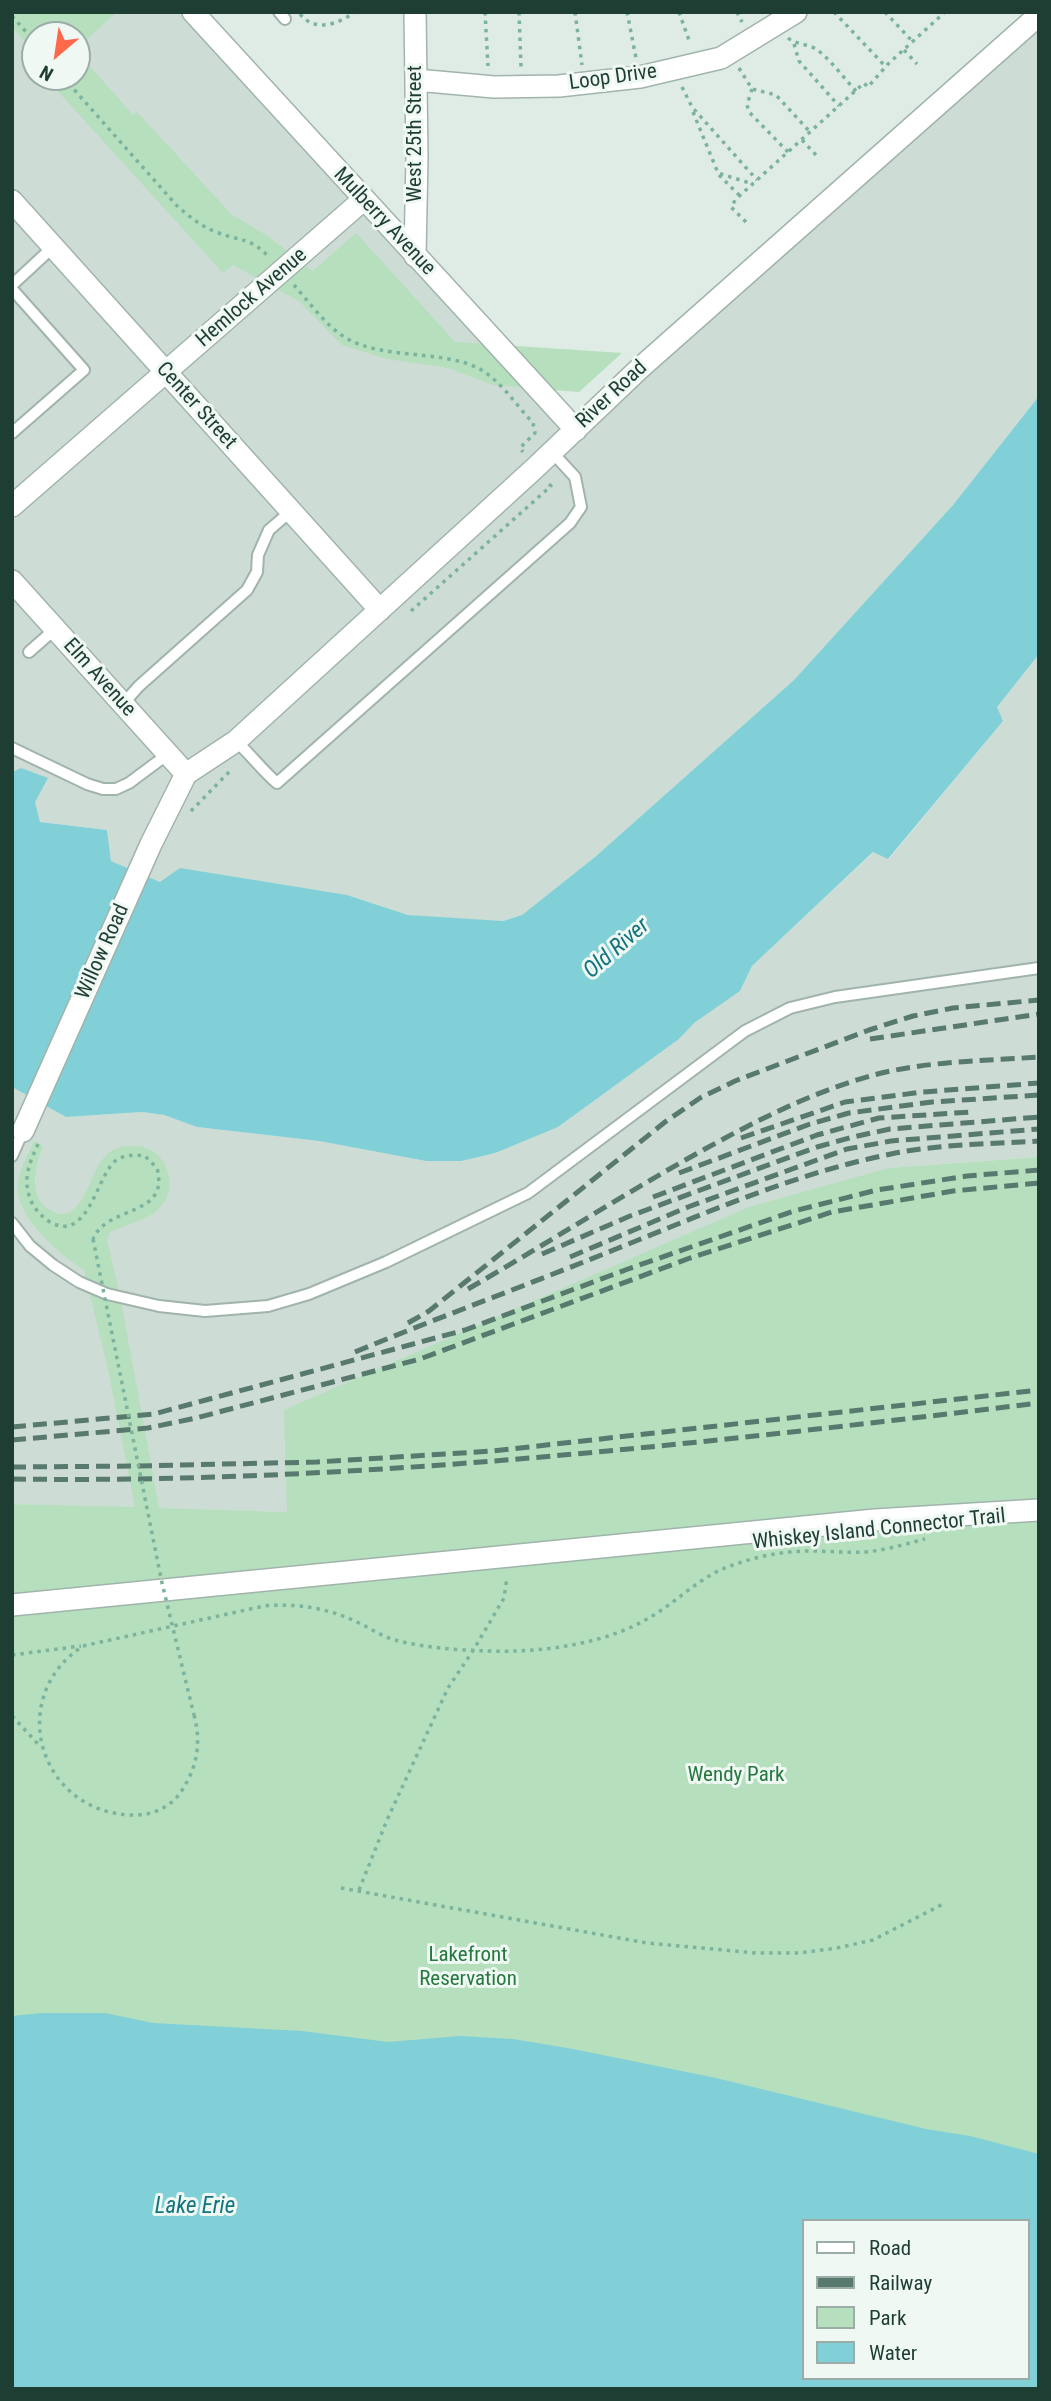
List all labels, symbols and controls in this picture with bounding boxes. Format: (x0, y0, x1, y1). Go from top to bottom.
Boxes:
north arrow (21, 21, 91, 91)
street label: Loop Drive (568, 59, 658, 97)
text: N (36, 60, 57, 86)
street label: West 25th Street (403, 65, 429, 203)
street label: Mulberry Avenue (328, 163, 440, 281)
street label: Hemlock Avenue (191, 243, 313, 353)
street label: River Road (571, 356, 653, 434)
street label: Center Street (150, 357, 242, 455)
street label: Elm Avenue (57, 634, 141, 722)
street label: Willow Road (71, 900, 135, 1004)
water label: Old River (578, 913, 656, 985)
street label: Whiskey Island Connector Trail (751, 1504, 1007, 1556)
park label: Wendy Park (687, 1763, 785, 1789)
park label: Lakefront Reservation (419, 1943, 517, 1993)
water label: Lake Erie (155, 2193, 235, 2221)
legend (802, 2219, 1030, 2380)
text: Road (869, 2236, 911, 2260)
text: Railway (869, 2271, 932, 2295)
text: Park (869, 2306, 906, 2330)
text: Water (869, 2341, 917, 2365)

